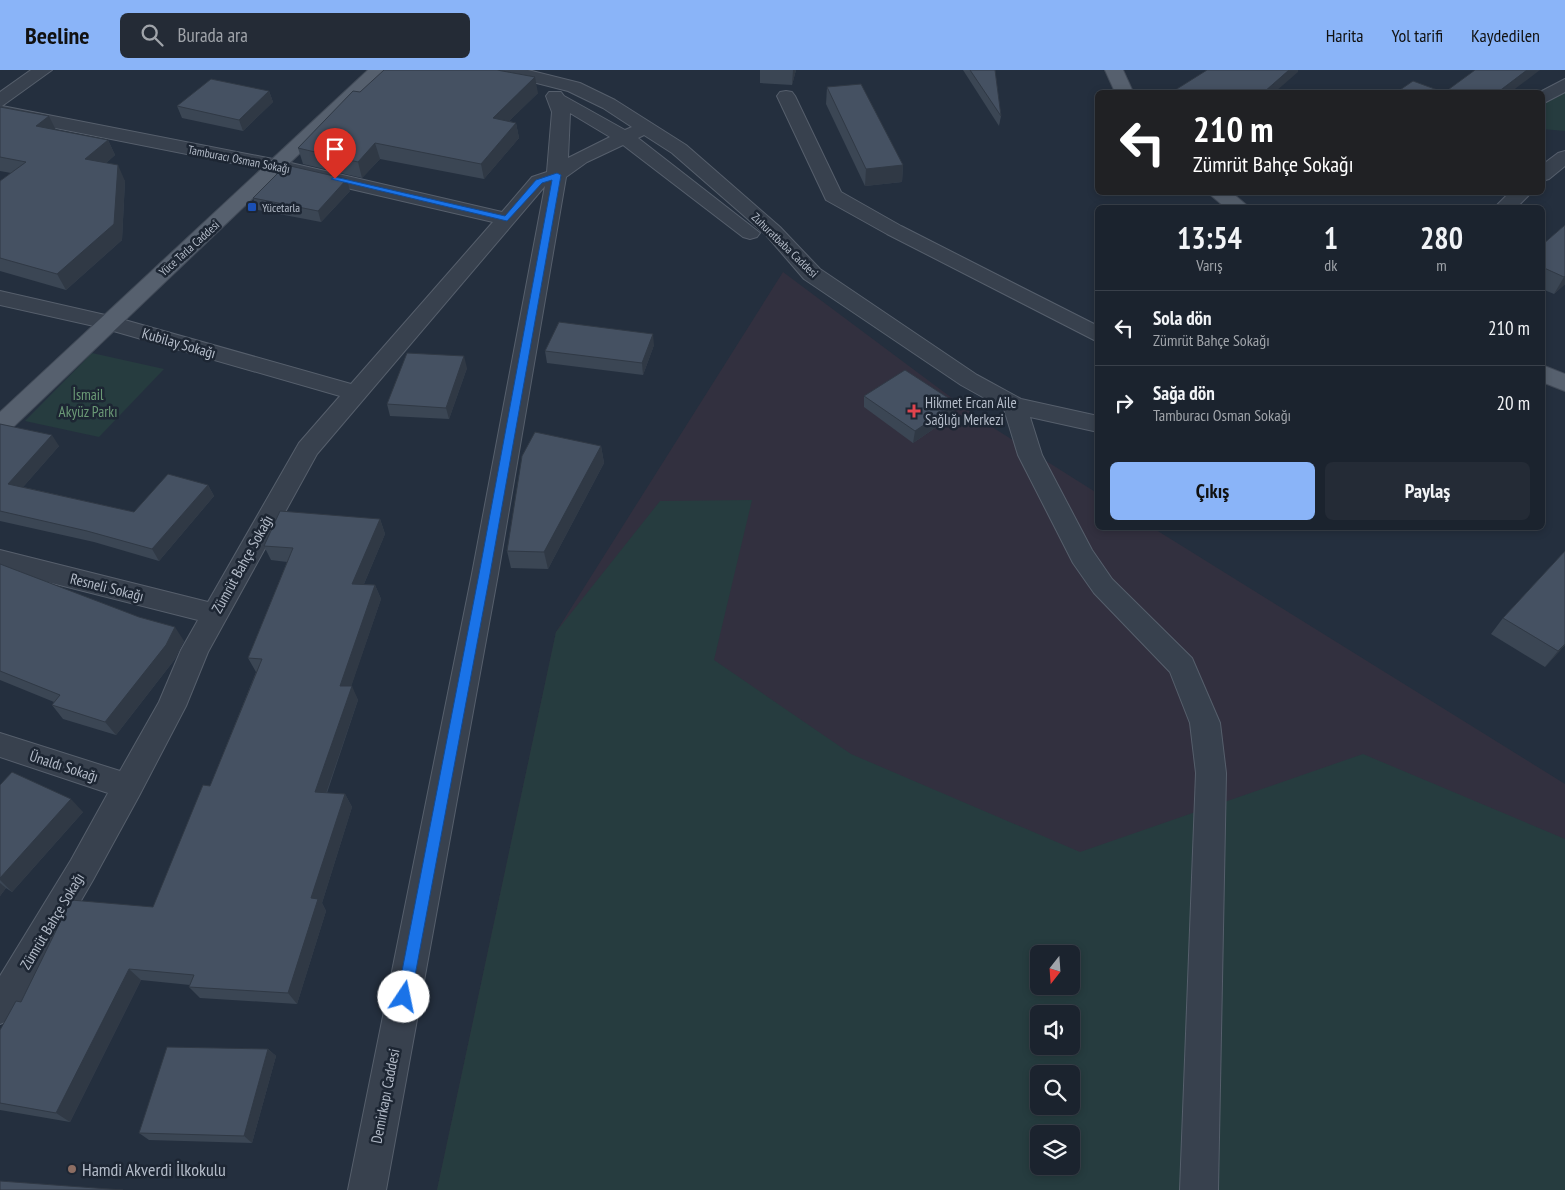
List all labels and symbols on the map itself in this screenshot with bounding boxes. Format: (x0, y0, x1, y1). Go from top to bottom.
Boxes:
pin (314, 128, 356, 179)
street label: Tamburacı Osman Sokağı (187, 142, 291, 176)
place label: Yücetarla (262, 200, 300, 215)
marker: Yücetarla (246, 201, 258, 213)
street label: Zuhuratbaba Caddesi (749, 209, 821, 281)
street label: Yüce Tarla Caddesi (156, 217, 222, 279)
street label: Kubilay Sokağı (140, 323, 218, 363)
park label: İsmail Akyüz Parkı (59, 385, 117, 421)
place label: Hikmet Ercan Aile Sağlığı Merkezi (925, 393, 1017, 429)
marker: Hikmet Ercan Aile Sağlığı Merkezi (907, 404, 921, 418)
street label: Zümrüt Bahçe Sokağı (207, 512, 277, 616)
street label: Resneli Sokağı (68, 569, 146, 605)
street label: Ünaldı Sokağı (27, 746, 101, 786)
street label: Zümrüt Bahçe Sokağı (16, 869, 88, 973)
north arrow (1030, 945, 1080, 995)
position arrow (377, 970, 429, 1022)
street label: Demirkapı Caddesi (366, 1047, 404, 1145)
place label: Hamdi Akverdi İlkokulu (82, 1158, 226, 1181)
marker: Hamdi Akverdi İlkokulu (66, 1163, 78, 1175)

